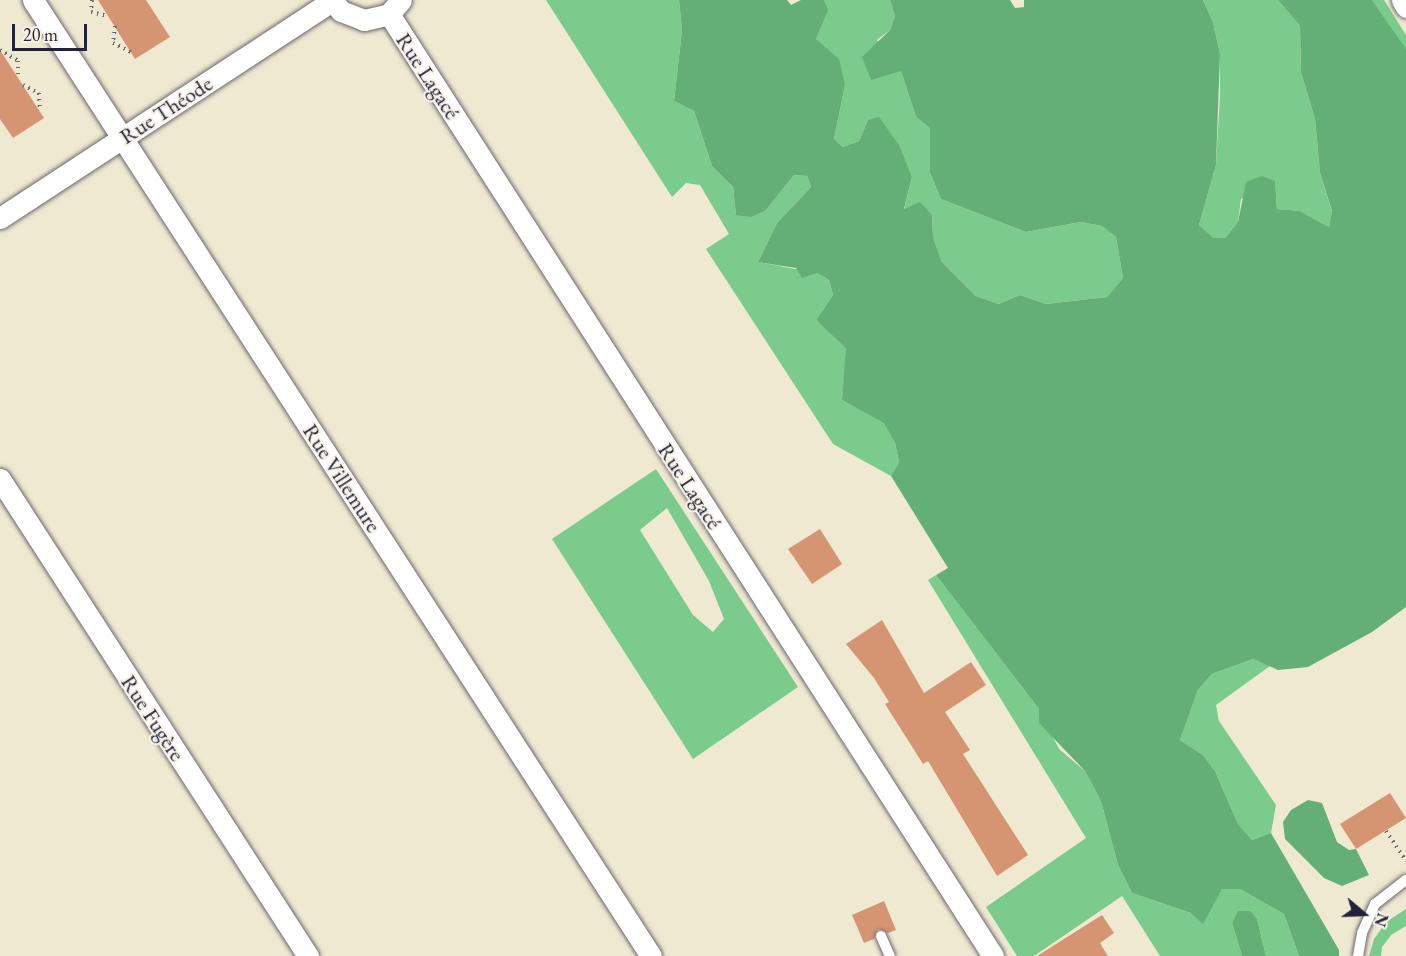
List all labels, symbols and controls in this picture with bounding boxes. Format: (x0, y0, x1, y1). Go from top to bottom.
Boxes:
scale bar (15, 12, 90, 50)
text: 20 m (23, 23, 58, 46)
street label: Rue Lagacé (390, 28, 466, 124)
street label: Rue Théode (115, 70, 217, 150)
street label: Rue Villemure (297, 419, 387, 537)
street label: Rue Lagacé (652, 438, 728, 534)
street label: Rue Fugère (115, 670, 191, 766)
north arrow (1334, 884, 1394, 944)
text: N (1369, 910, 1394, 930)

